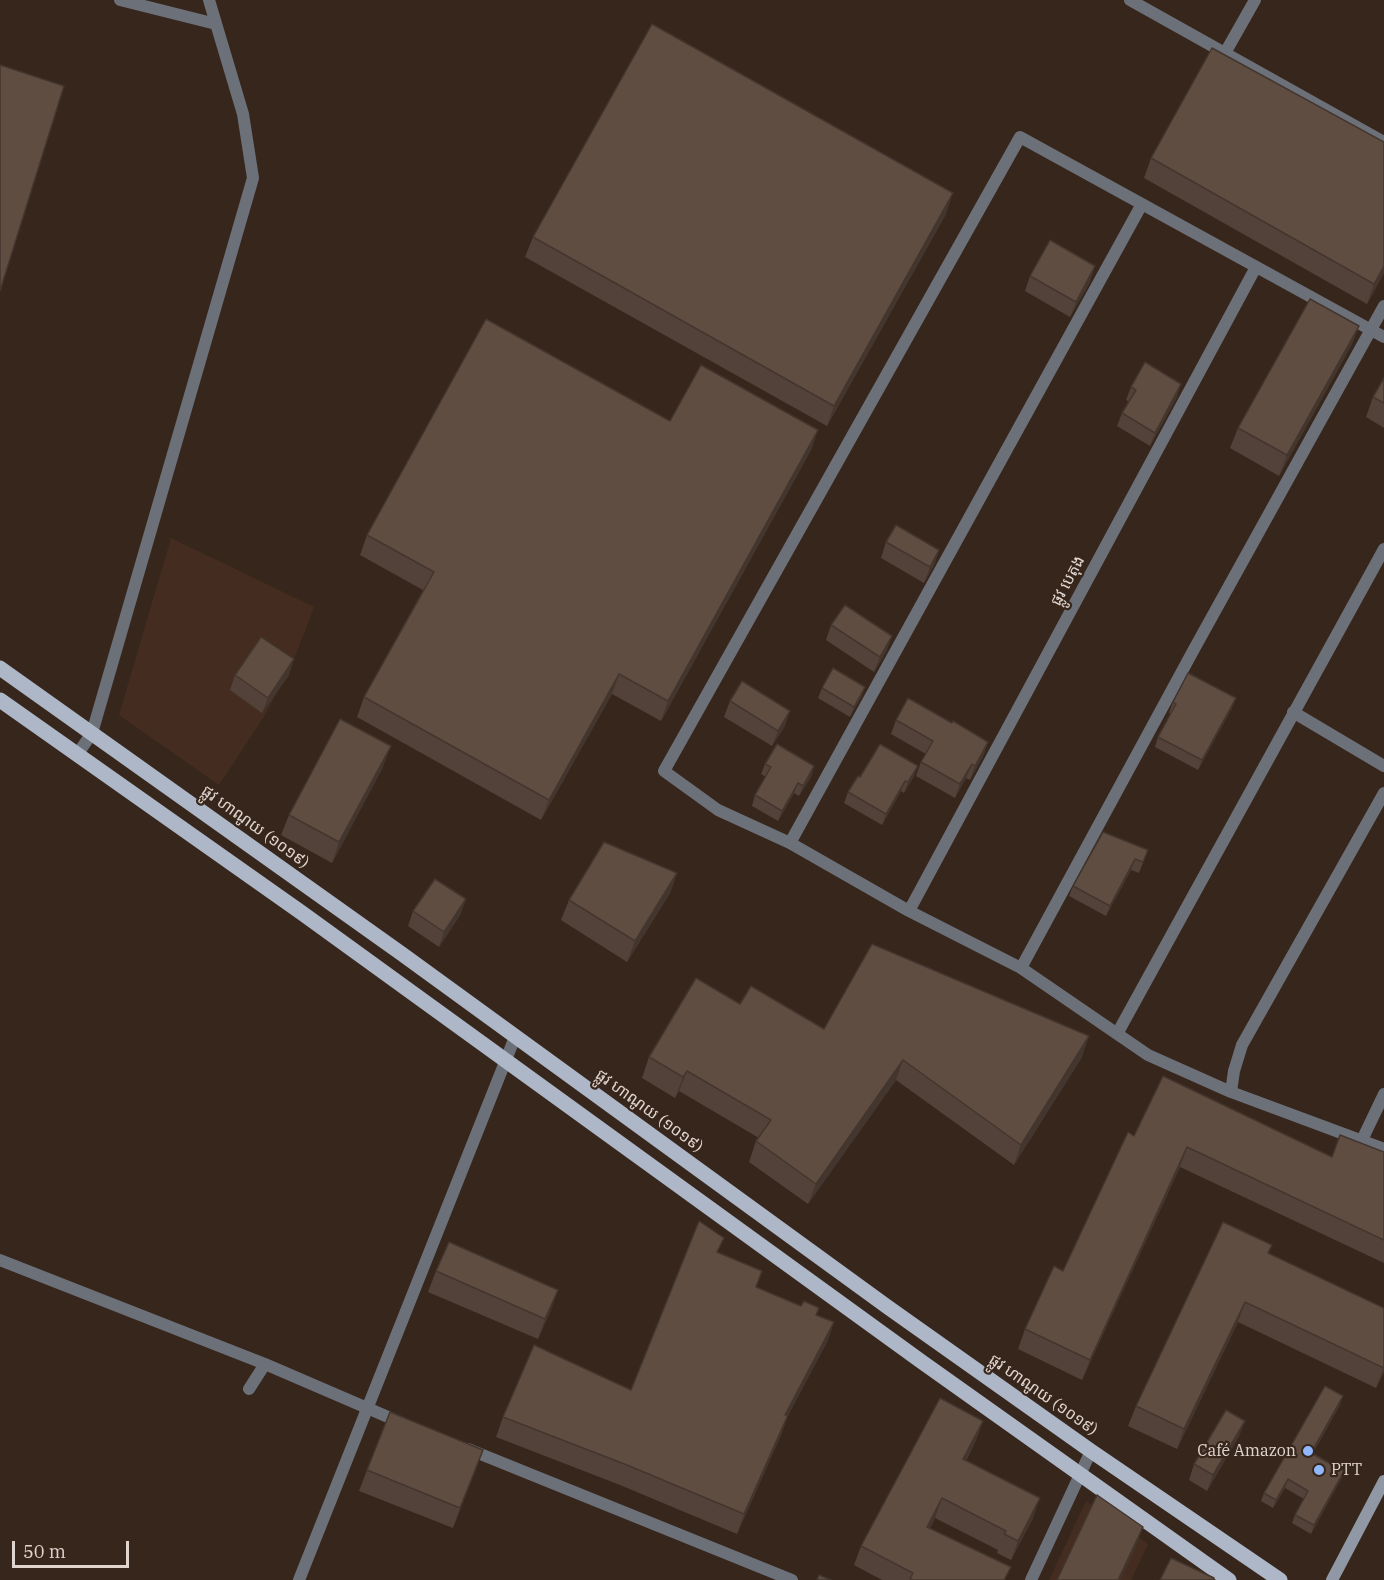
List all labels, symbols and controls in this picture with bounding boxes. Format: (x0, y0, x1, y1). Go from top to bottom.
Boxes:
street label: ផ្លូវ បេតុង (1047, 553, 1089, 609)
street label: ផ្លូវ ហាណូយ (១០១៩) (197, 781, 313, 873)
street label: ផ្លូវ ហាណូយ (១០១៩) (591, 1065, 707, 1157)
street label: ផ្លូវ ហាណូយ (១០១៩) (985, 1350, 1101, 1440)
place label: Café Amazon (1197, 1441, 1296, 1461)
marker: Café Amazon (1301, 1444, 1315, 1458)
place label: PTT (1331, 1460, 1362, 1480)
marker: PTT (1312, 1463, 1326, 1477)
scale bar (15, 1529, 132, 1567)
text: 50 m (23, 1540, 66, 1563)

